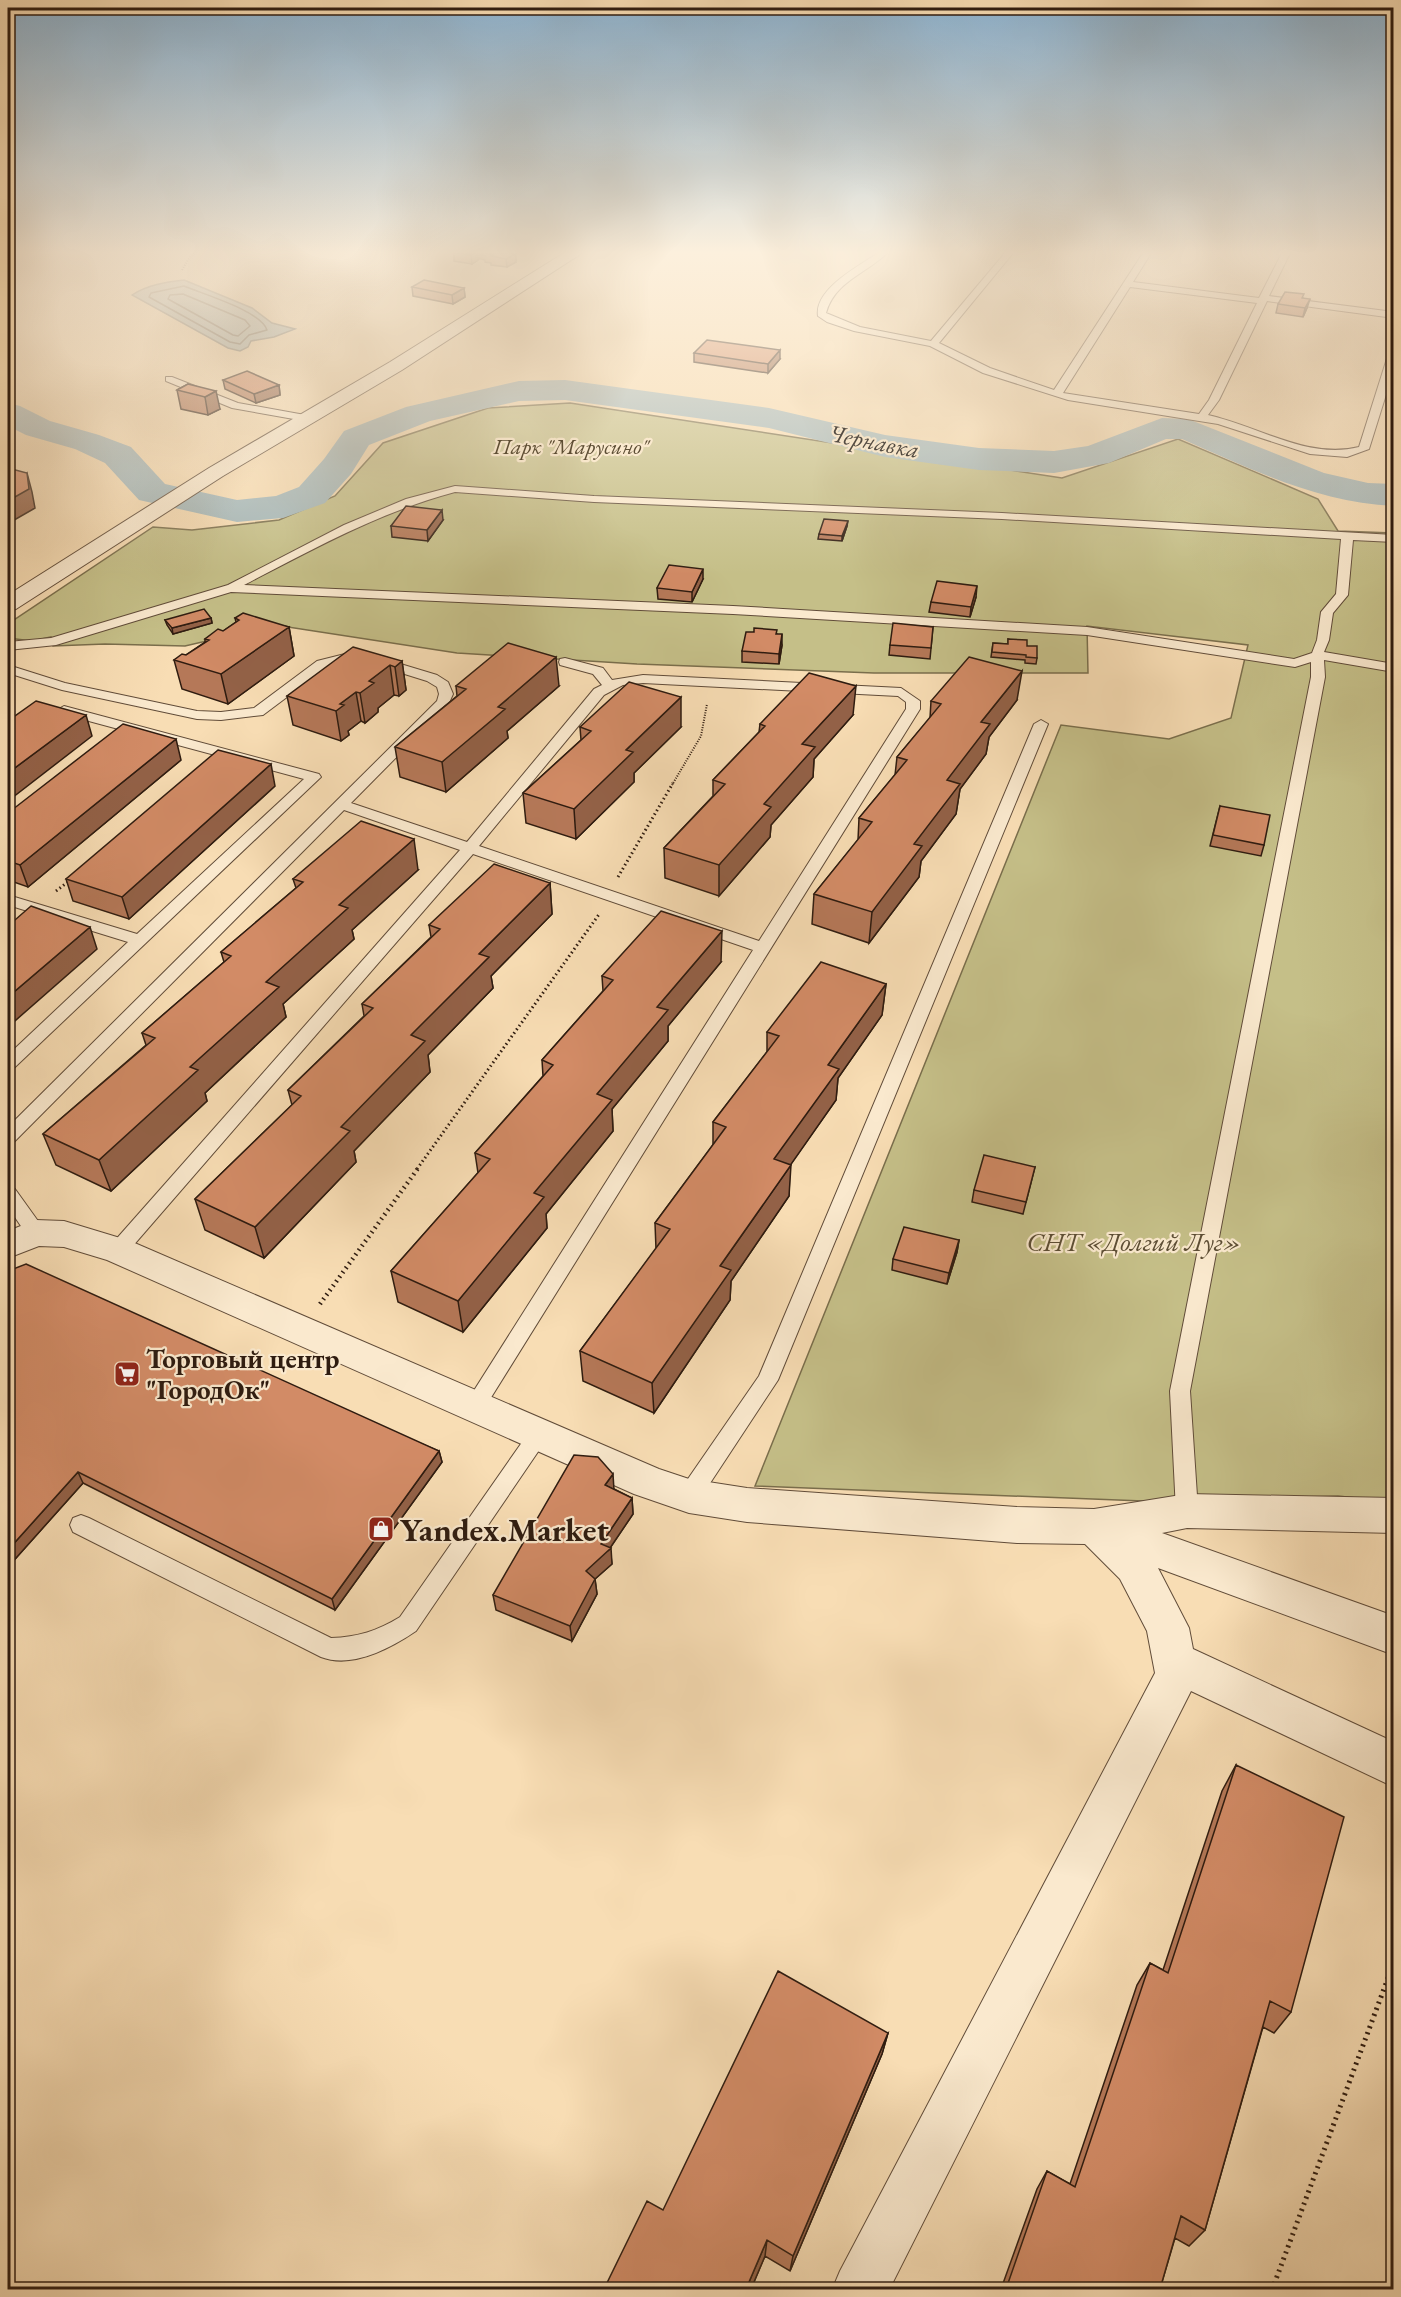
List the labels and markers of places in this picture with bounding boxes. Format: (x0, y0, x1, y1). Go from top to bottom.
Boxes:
place label: Торговый центр "ГородОк" (146, 1341, 339, 1407)
supermarket icon: Торговый центр "ГородОк" (112, 1359, 142, 1389)
place label: Yandex.Market (400, 1508, 609, 1551)
shop icon: Yandex.Market (366, 1514, 396, 1544)

